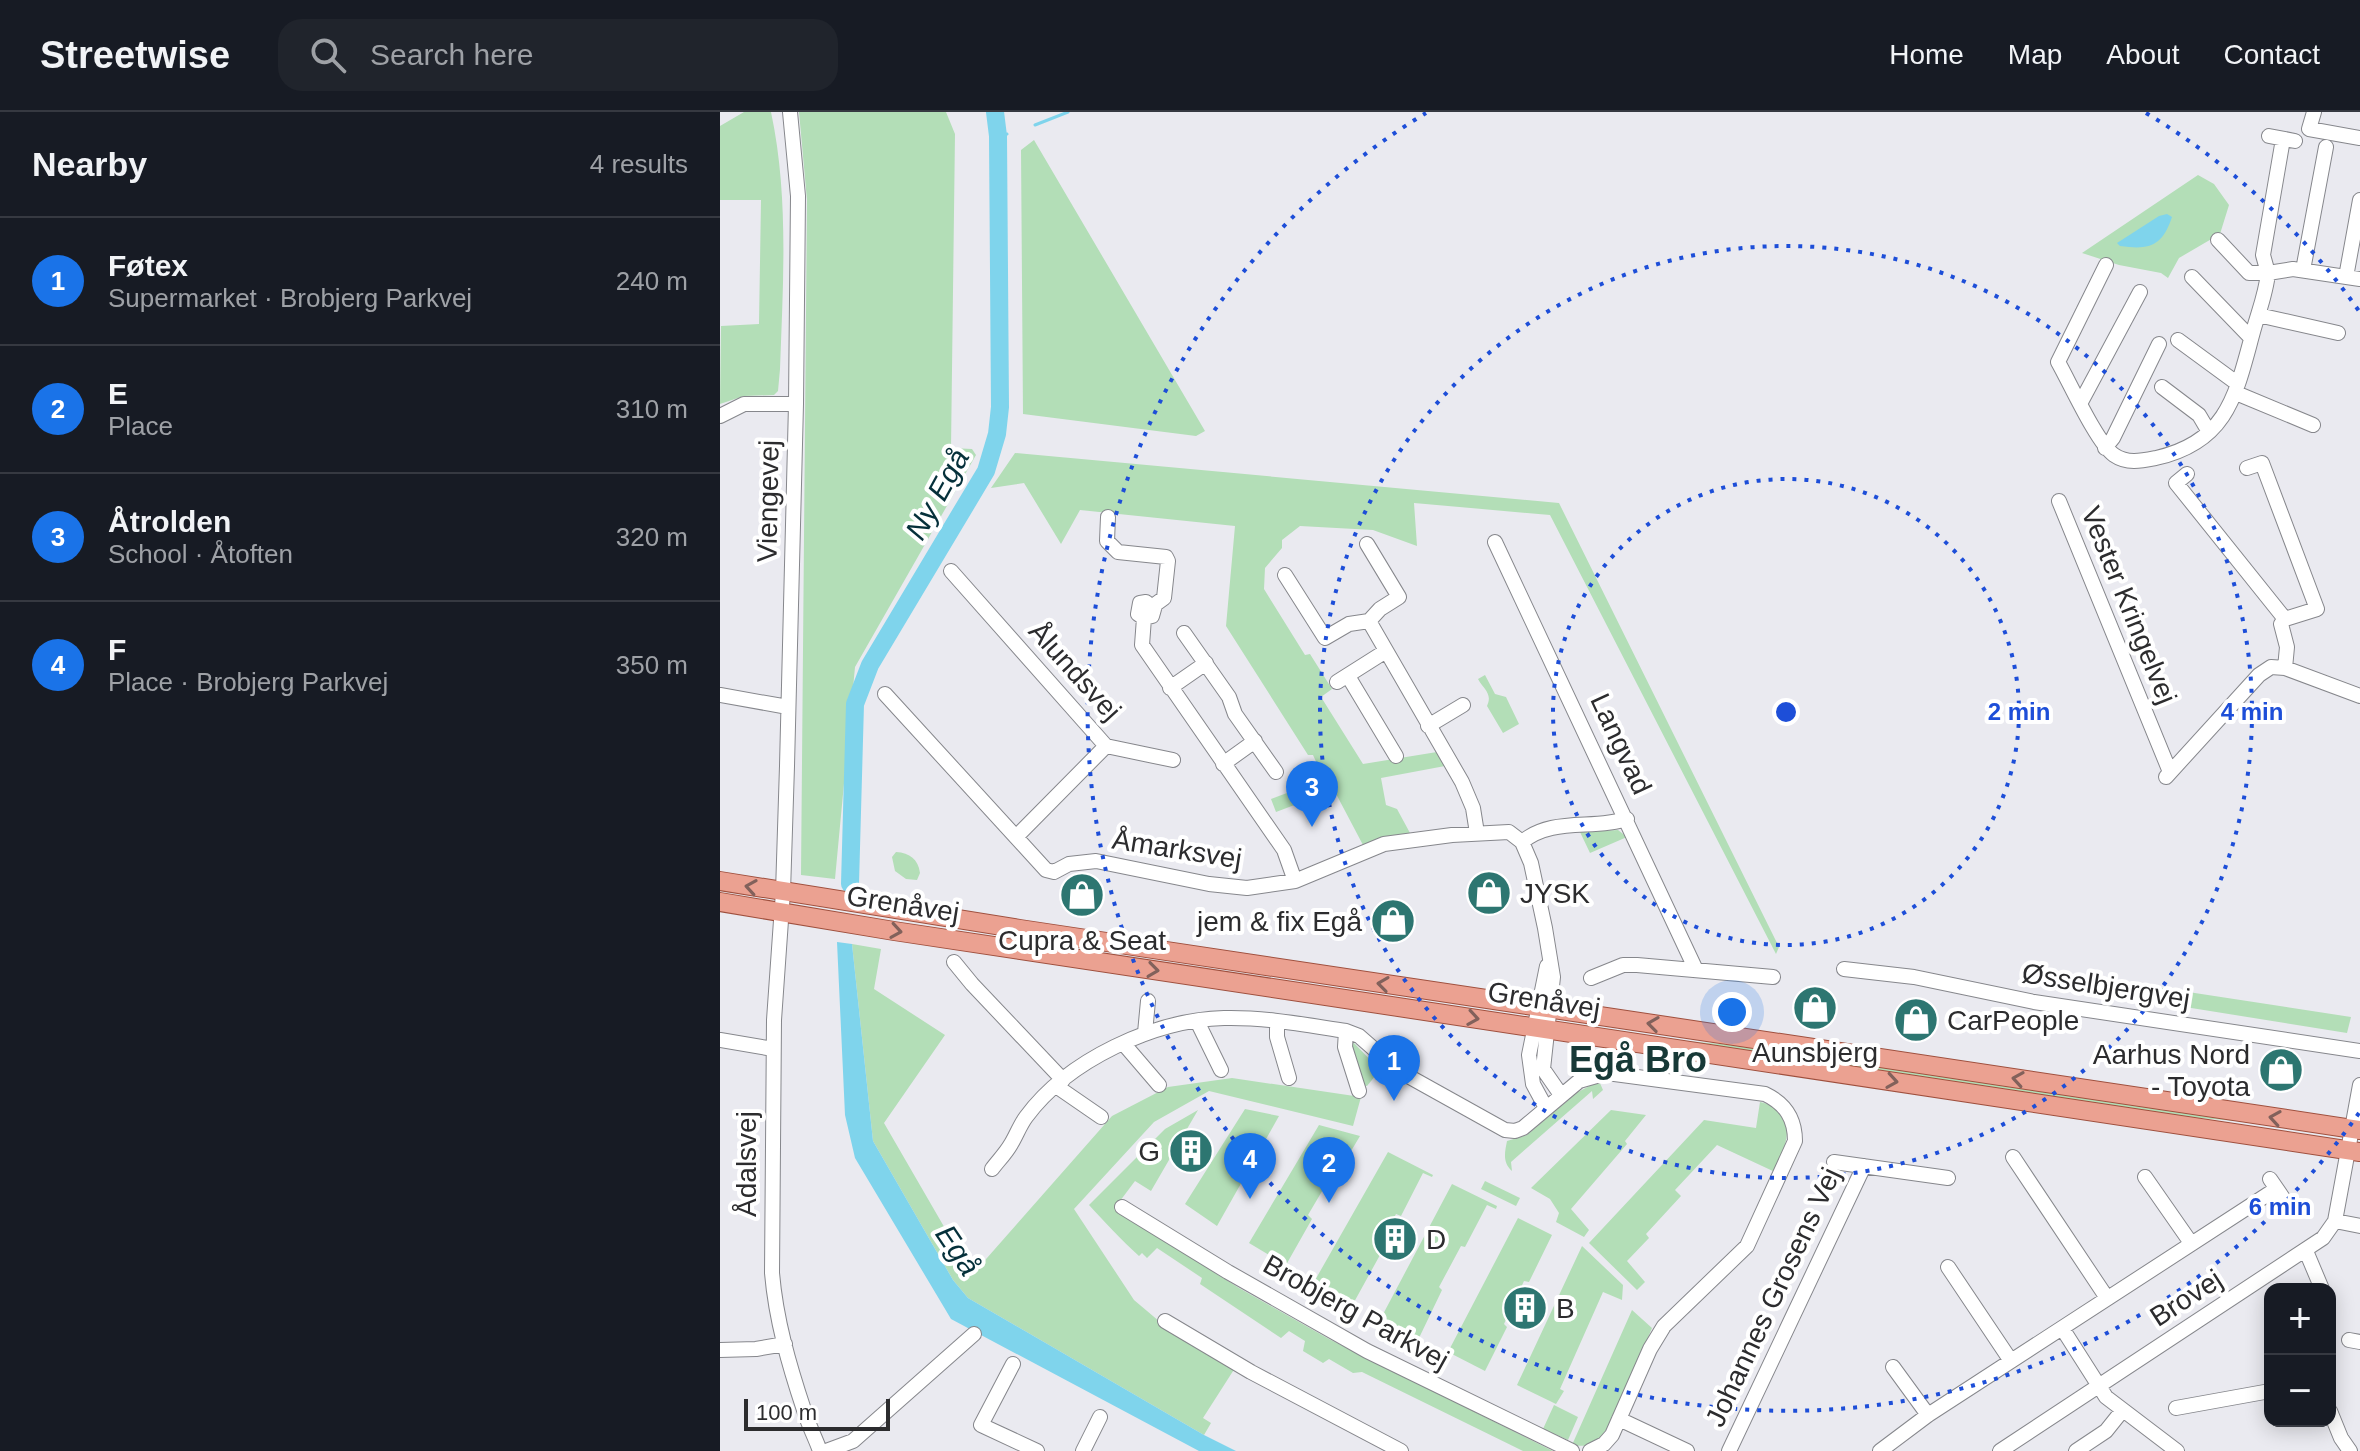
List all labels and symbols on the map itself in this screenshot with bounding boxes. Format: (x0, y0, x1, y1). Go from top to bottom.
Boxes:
street label: Viengevej (751, 439, 785, 563)
water label: Ny Egå (899, 443, 975, 545)
street label: Vester Kringelvej (2075, 502, 2183, 708)
street label: Ålundsvej (1023, 616, 1127, 726)
street label: Langvad (1584, 689, 1658, 799)
centre of rings (1772, 698, 1800, 726)
text: 2 min (1988, 698, 2050, 725)
text: 4 min (2221, 698, 2283, 725)
pin: 3 (1286, 761, 1338, 827)
street label: Åmarksvej (1110, 823, 1244, 875)
shop icon: JYSK (1465, 869, 1513, 917)
shop icon: Cupra & Seat (1058, 871, 1106, 919)
place label: JYSK (1520, 878, 1590, 909)
one-way arrow (744, 879, 758, 896)
street label: Grenåvej (844, 880, 962, 928)
shop icon: jem & fix Egå (1369, 897, 1417, 945)
place label: jem & fix Egå (1196, 906, 1362, 937)
one-way arrow (889, 922, 903, 939)
place label: Cupra & Seat (998, 925, 1166, 956)
street label: Øsselbjergvej (2020, 957, 2192, 1015)
one-way arrow (1147, 960, 1160, 977)
one-way arrow (1376, 976, 1390, 993)
street label: Grenåvej (1485, 976, 1603, 1024)
shop icon: Aunsbjerg (1791, 984, 1839, 1032)
your location (1712, 992, 1752, 1032)
shop icon: CarPeople (1892, 996, 1940, 1044)
place label: CarPeople (1947, 1005, 2079, 1036)
one-way arrow (1466, 1009, 1480, 1026)
one-way arrow (1646, 1016, 1660, 1033)
pin: 1 (1368, 1035, 1420, 1101)
place label: Aunsbjerg (1752, 1037, 1878, 1068)
district label: Egå Bro (1569, 1039, 1707, 1080)
place label: Aarhus Nord - Toyota (2093, 1039, 2250, 1102)
shop icon: Aarhus Nord - Toyota (2257, 1046, 2305, 1094)
one-way arrow (2011, 1071, 2024, 1088)
one-way arrow (1885, 1072, 1899, 1089)
one-way arrow (2268, 1110, 2282, 1127)
street label: Ådalsvej (731, 1111, 762, 1217)
building icon: G (1167, 1127, 1215, 1175)
pin: 4 (1224, 1133, 1276, 1199)
place label: G (1138, 1136, 1160, 1167)
pin: 2 (1303, 1137, 1355, 1203)
street label: Johannes Grosens Vej (1699, 1163, 1847, 1431)
text: 6 min (2249, 1193, 2311, 1220)
building icon: D (1371, 1215, 1419, 1263)
water label: Egå (929, 1219, 987, 1281)
place label: D (1426, 1224, 1446, 1255)
street label: Brobjerg Parkvej (1258, 1248, 1454, 1376)
street label: Brovej (2144, 1263, 2228, 1333)
building icon: B (1501, 1284, 1549, 1332)
place label: B (1556, 1293, 1575, 1324)
scale bar (744, 1395, 890, 1431)

